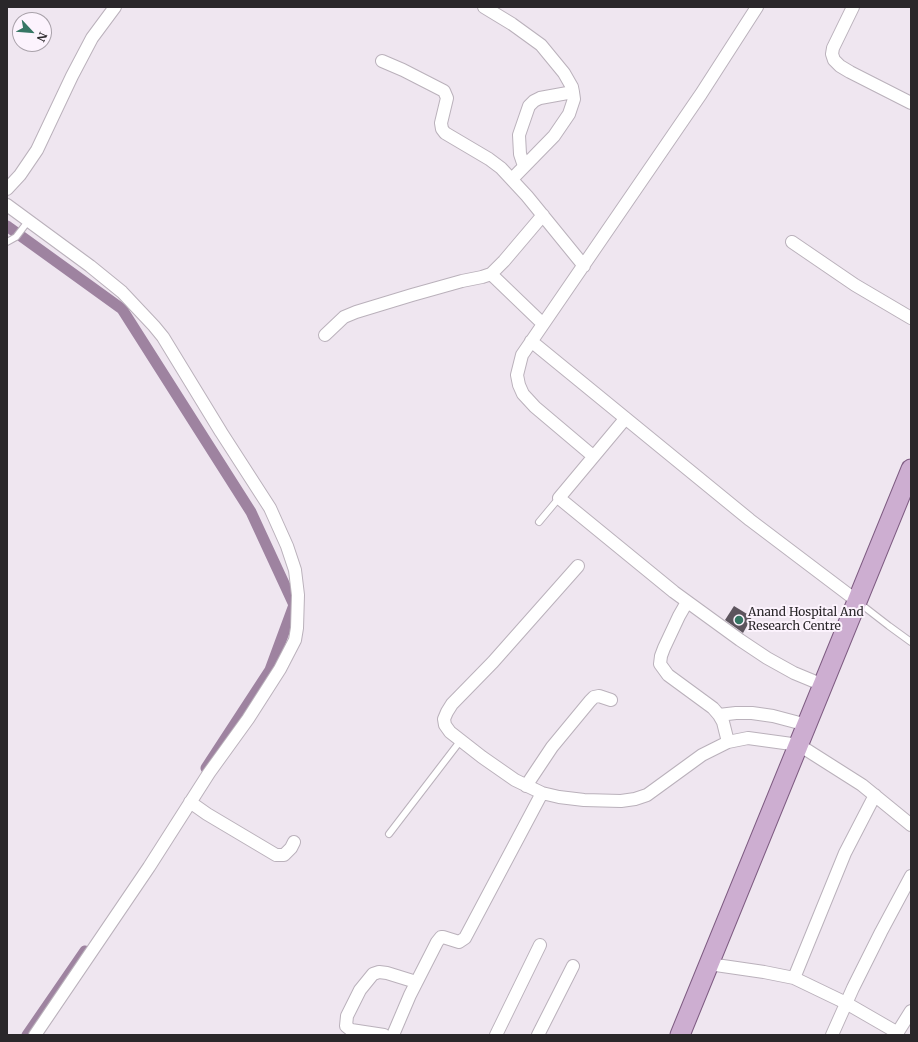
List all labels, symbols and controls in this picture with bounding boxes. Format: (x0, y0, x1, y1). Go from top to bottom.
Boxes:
north arrow (12, 12, 52, 52)
text: N (34, 30, 50, 44)
place label: Anand Hospital And Research Centre (748, 606, 864, 634)
marker: Anand Hospital And Research Centre (733, 614, 745, 626)

